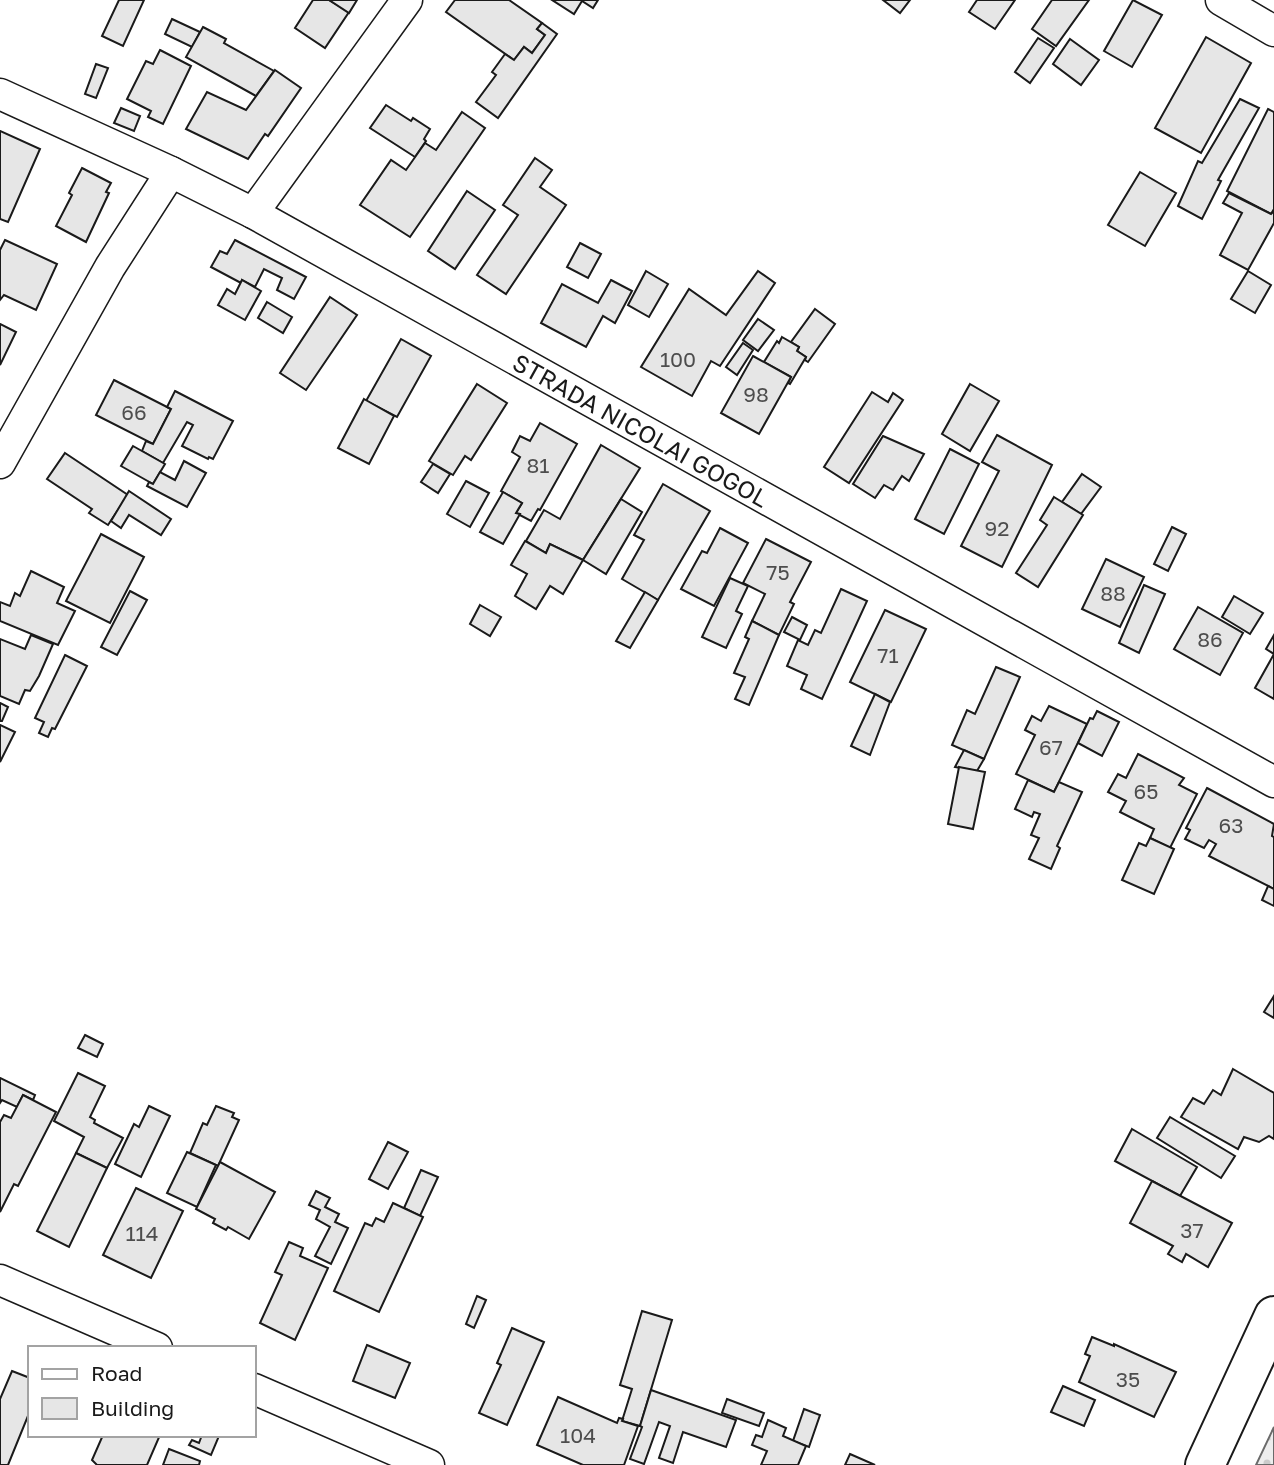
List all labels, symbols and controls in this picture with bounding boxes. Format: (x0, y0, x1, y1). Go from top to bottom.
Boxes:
house number: 100 (660, 346, 696, 372)
street label: STRADA NICOLAI GOGOL (508, 347, 774, 512)
house number: 98 (743, 381, 769, 407)
house number: 66 (121, 399, 147, 425)
house number: 81 (527, 452, 550, 478)
house number: 92 (985, 515, 1009, 541)
house number: 75 (766, 559, 790, 585)
house number: 88 (1100, 580, 1126, 606)
house number: 86 (1197, 626, 1223, 652)
house number: 71 (877, 642, 899, 668)
house number: 67 (1039, 734, 1063, 760)
house number: 65 (1134, 778, 1158, 804)
house number: 63 (1219, 812, 1244, 838)
house number: 37 (1180, 1217, 1204, 1243)
house number: 114 (125, 1220, 159, 1246)
legend (28, 1346, 256, 1437)
text: Road (91, 1360, 142, 1386)
house number: 35 (1116, 1366, 1140, 1392)
text: Building (91, 1395, 174, 1421)
house number: 104 (560, 1422, 596, 1448)

